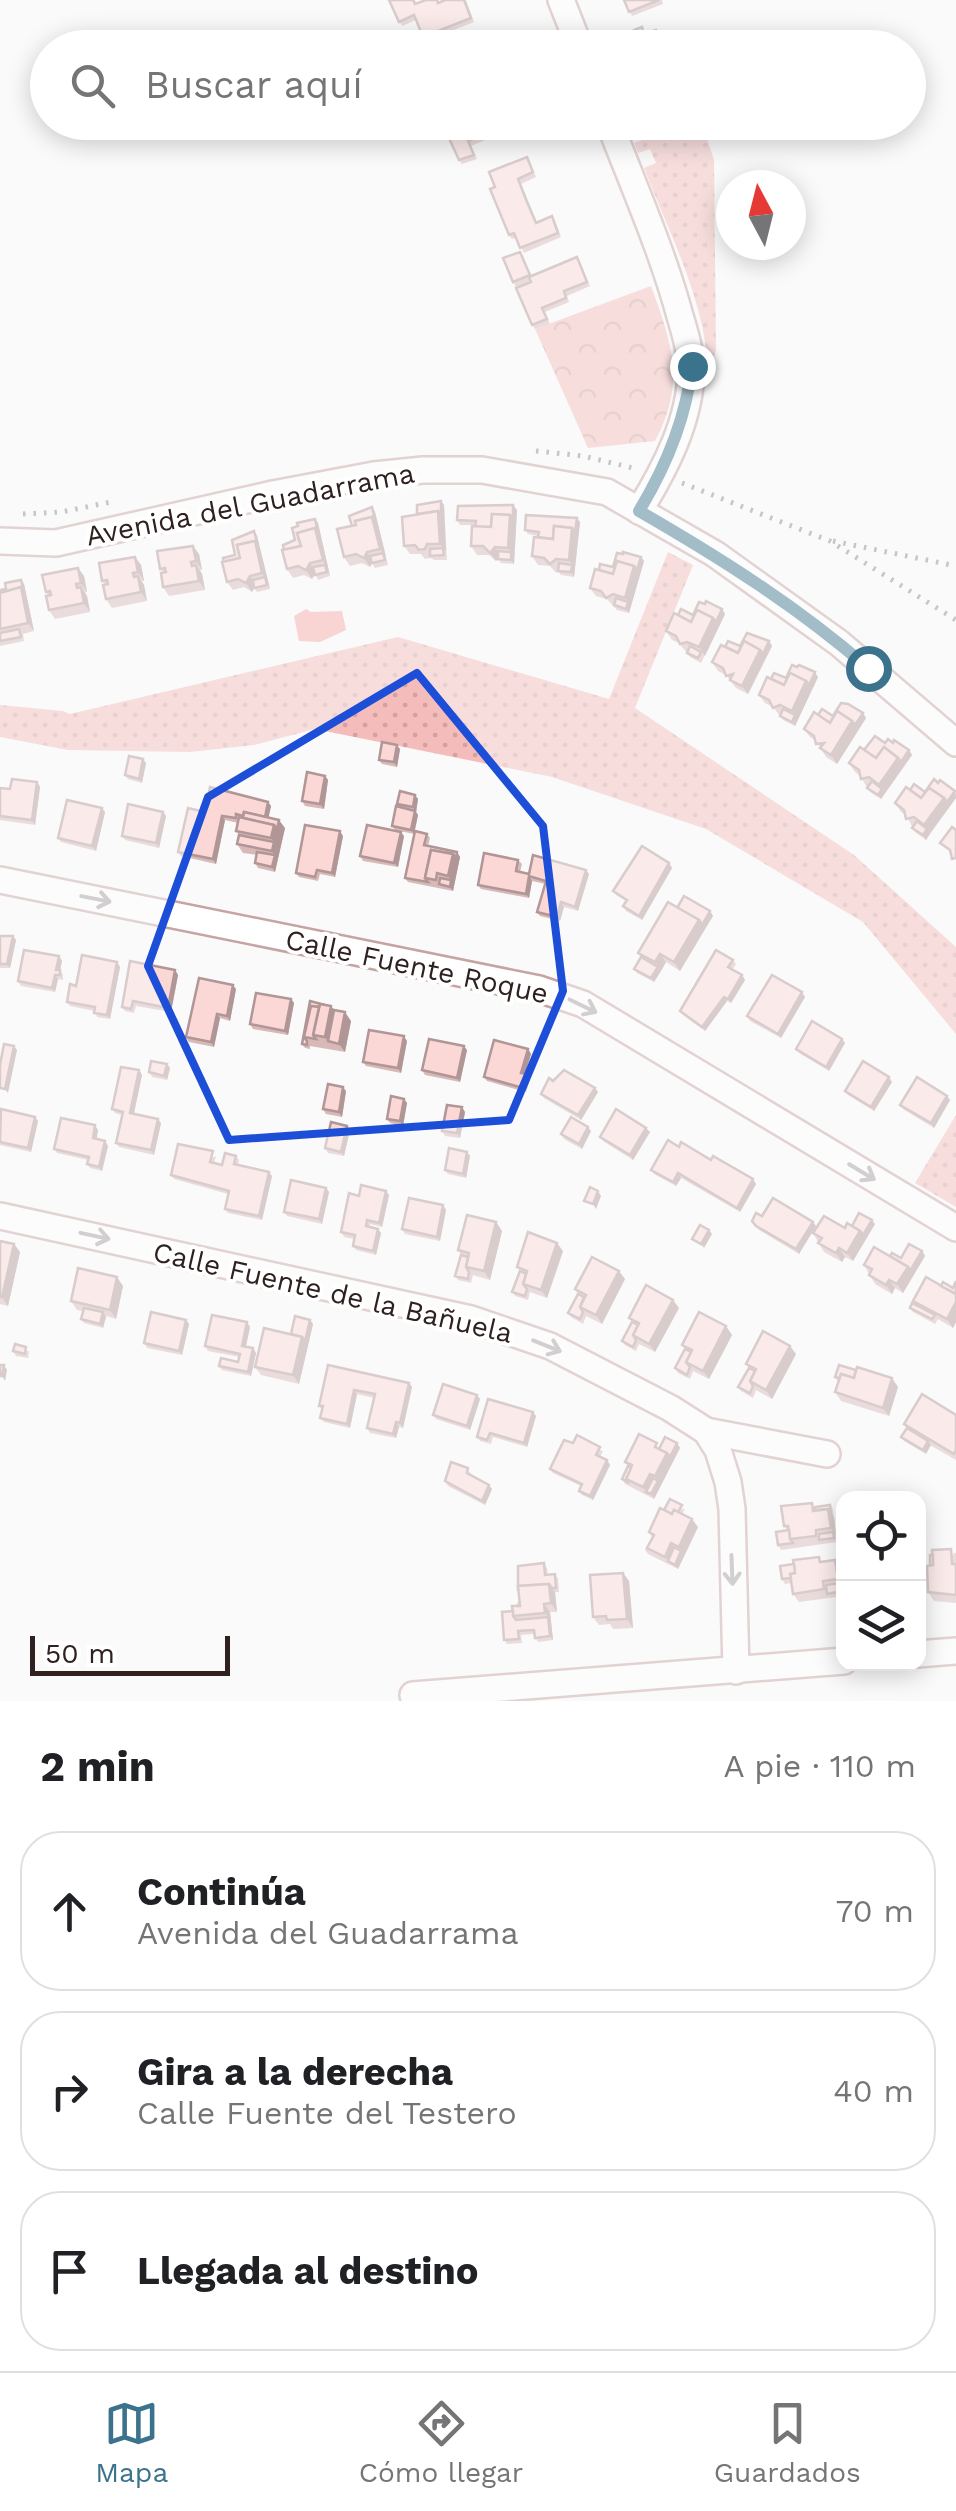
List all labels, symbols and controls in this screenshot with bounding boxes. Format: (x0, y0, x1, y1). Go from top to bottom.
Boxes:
search box (30, 30, 926, 140)
icon: search (65, 58, 120, 113)
text: Buscar aquí (145, 63, 363, 107)
north arrow (716, 170, 806, 260)
route end (670, 344, 716, 390)
street label: Avenida del Guadarrama (83, 456, 417, 553)
route start (846, 646, 892, 692)
one-way arrow (79, 890, 111, 909)
street label: Calle Fuente Roque (283, 923, 551, 1010)
one-way arrow (567, 997, 597, 1016)
one-way arrow (847, 1162, 876, 1182)
one-way arrow (78, 1228, 110, 1247)
street label: Calle Fuente de la Bañuela (150, 1235, 516, 1350)
one-way arrow (531, 1338, 561, 1356)
map controls (836, 1491, 926, 1671)
button: locate (836, 1491, 926, 1581)
one-way arrow (723, 1553, 742, 1585)
button: layers (836, 1581, 926, 1671)
scale bar (30, 1631, 230, 1676)
text: 50 m (45, 1637, 115, 1670)
text: 2 min (40, 1742, 155, 1791)
text: A pie · 110 m (724, 1747, 916, 1785)
text: Continúa (137, 1870, 306, 1914)
icon: ahead (42, 1884, 97, 1939)
text: 70 m (835, 1892, 914, 1930)
text: Avenida del Guadarrama (137, 1914, 519, 1952)
text: Gira a la derecha (137, 2050, 453, 2094)
icon: right (42, 2064, 97, 2119)
text: 40 m (833, 2072, 914, 2110)
text: Calle Fuente del Testero (137, 2094, 517, 2132)
icon: arrive (42, 2244, 97, 2299)
text: Llegada al destino (137, 2249, 479, 2293)
tab: Mapa (95, 2396, 168, 2489)
tab: Cómo llegar (359, 2396, 523, 2489)
tab: Guardados (714, 2396, 861, 2489)

